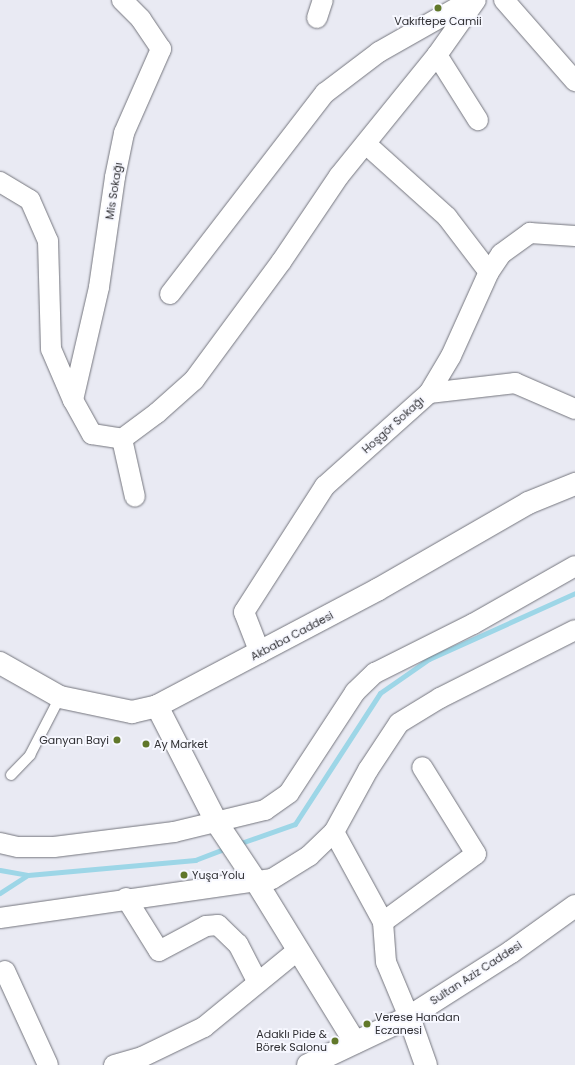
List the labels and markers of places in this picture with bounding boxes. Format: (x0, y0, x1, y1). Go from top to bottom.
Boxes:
marker: Vakıftepe Camii (433, 3, 443, 13)
place label: Vakıftepe Camii (394, 14, 482, 28)
place label: Ganyan Bayi (39, 733, 109, 747)
marker: Ganyan Bayi (112, 735, 122, 745)
place label: Ay Market (154, 737, 208, 751)
marker: Ay Market (141, 739, 151, 749)
place label: Yuşa Yolu (192, 868, 245, 882)
marker: Yuşa Yolu (179, 870, 189, 880)
place label: Verese Handan Eczanesi (375, 1011, 460, 1037)
marker: Verese Handan Eczanesi (362, 1019, 372, 1029)
place label: Adaklı Pide & Börek Salonu (256, 1028, 327, 1054)
marker: Adaklı Pide & Börek Salonu (330, 1036, 340, 1046)

